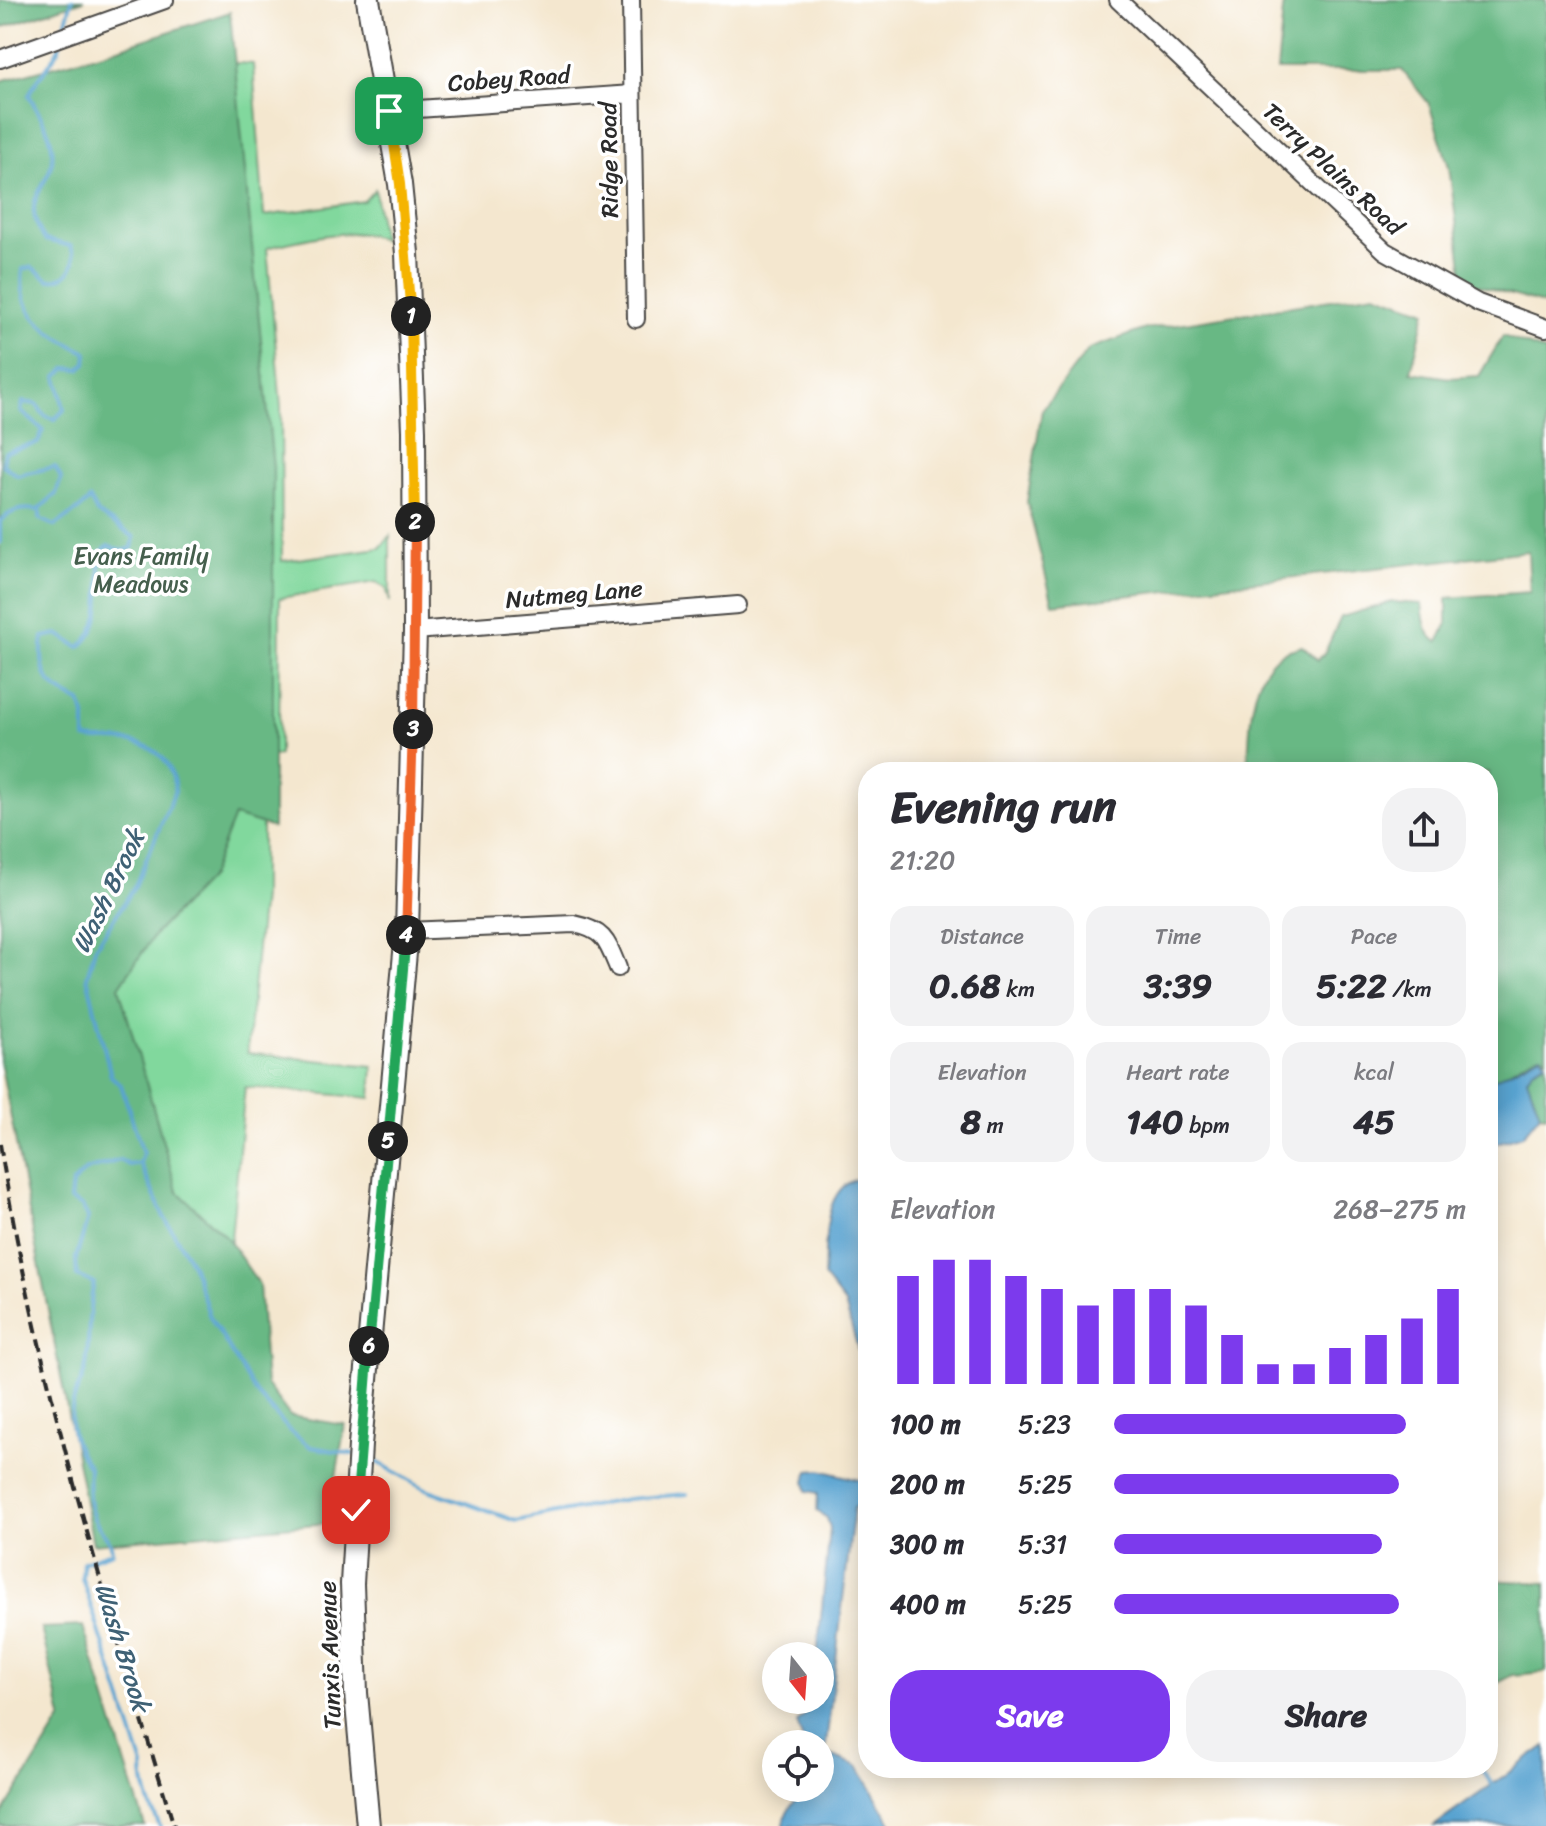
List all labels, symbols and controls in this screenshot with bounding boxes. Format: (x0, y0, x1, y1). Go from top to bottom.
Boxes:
street label: Cobey Road (446, 54, 573, 104)
pin (355, 77, 423, 145)
icon: arrive (367, 89, 411, 133)
street label: Terry Plains Road (1252, 92, 1415, 248)
street label: Ridge Road (587, 100, 631, 218)
pin: 1 (391, 296, 431, 336)
text: 1 (406, 296, 416, 335)
pin: 2 (395, 502, 435, 542)
text: 2 (409, 502, 421, 541)
park label: Evans Family Meadows (74, 535, 209, 605)
street label: Nutmeg Lane (504, 567, 644, 621)
pin: 3 (393, 709, 433, 749)
text: 3 (407, 709, 419, 748)
text: Evening run (890, 768, 1116, 846)
button: share (1382, 788, 1466, 872)
water label: Wash Brook (58, 818, 159, 961)
text: 21:20 (890, 837, 955, 883)
pin: 4 (386, 915, 426, 955)
text: 4 (399, 915, 413, 954)
text: Distance (940, 917, 1024, 956)
text: Time (1155, 917, 1201, 956)
text: Pace (1351, 917, 1397, 956)
text: 0.68 (929, 956, 1001, 1016)
text: 3:39 (1144, 956, 1212, 1016)
text: 5:22 (1316, 956, 1387, 1016)
text: km (1001, 970, 1035, 1009)
text: /km (1387, 970, 1432, 1009)
text: Elevation (937, 1053, 1027, 1092)
text: Heart rate (1126, 1053, 1230, 1092)
text: kcal (1354, 1053, 1394, 1092)
text: 8 (960, 1092, 981, 1152)
text: 140 (1126, 1092, 1184, 1152)
text: 45 (1353, 1092, 1395, 1152)
text: m (981, 1106, 1004, 1145)
text: bpm (1184, 1106, 1230, 1145)
pin: 5 (368, 1121, 408, 1161)
text: 5 (381, 1121, 395, 1160)
text: Elevation (890, 1186, 995, 1232)
text: 268–275 m (1333, 1186, 1466, 1232)
pin: 6 (349, 1326, 389, 1366)
text: 6 (363, 1326, 375, 1365)
text: 100 m (890, 1401, 961, 1447)
text: 5:23 (1018, 1401, 1071, 1447)
text: 200 m (890, 1461, 965, 1507)
text: 5:25 (1018, 1461, 1073, 1507)
pin (322, 1476, 390, 1544)
icon: check (334, 1488, 378, 1532)
text: 300 m (890, 1521, 964, 1567)
text: 5:31 (1018, 1521, 1067, 1567)
water label: Wash Brook (82, 1577, 165, 1720)
street label: Tunxis Avenue (306, 1580, 354, 1730)
text: 400 m (890, 1581, 966, 1627)
text: 5:25 (1018, 1581, 1073, 1627)
north arrow (762, 1642, 834, 1714)
map controls (762, 1642, 834, 1802)
button: Save (890, 1670, 1170, 1762)
button: Share (1186, 1670, 1466, 1762)
button: locate (762, 1730, 834, 1802)

